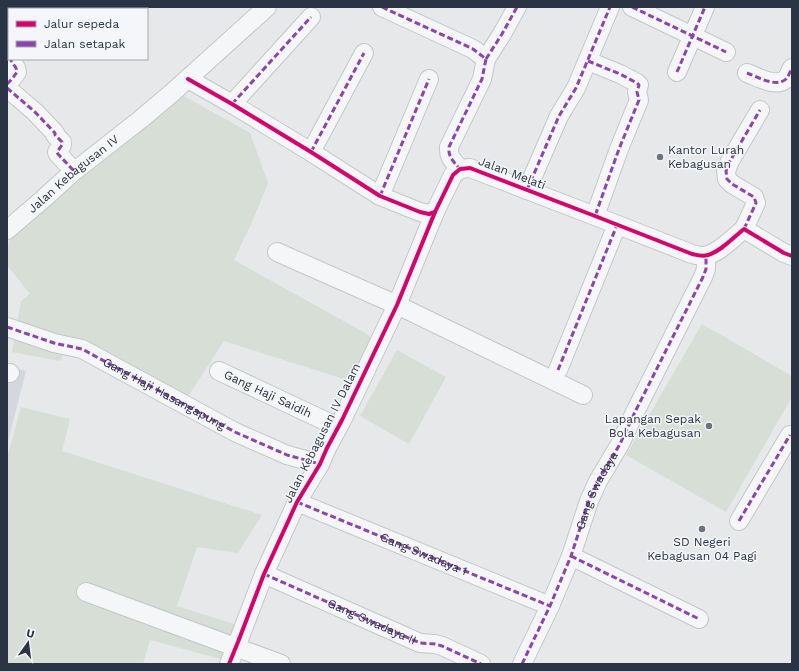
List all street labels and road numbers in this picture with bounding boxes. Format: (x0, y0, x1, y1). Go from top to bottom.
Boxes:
street label: Jalan Kebagusan IV (25, 132, 122, 216)
street label: Jalan Melati (476, 154, 548, 192)
street label: Gang Haji Hasangapung (101, 355, 229, 433)
street label: Jalan Kebagusan IV Dalam (281, 361, 363, 505)
street label: Gang Haji Saidih (222, 367, 314, 421)
street label: Gang Swadaya (573, 449, 621, 532)
street label: Gang Swadaya 1 (378, 530, 469, 578)
street label: Gang Swadaya II (325, 596, 418, 647)

